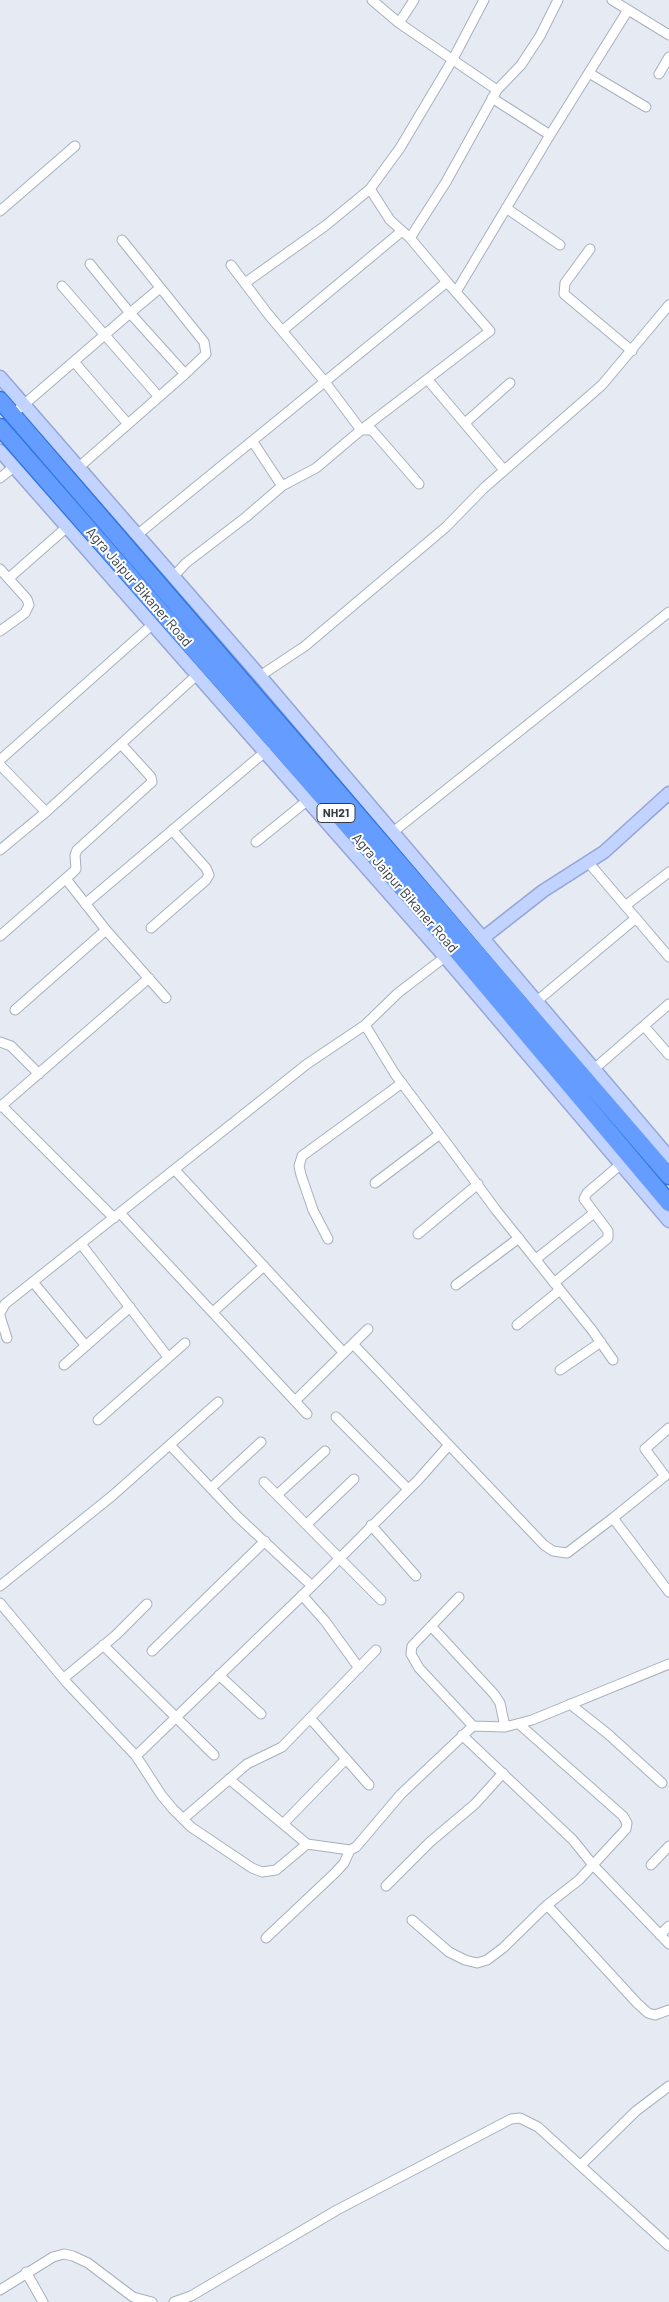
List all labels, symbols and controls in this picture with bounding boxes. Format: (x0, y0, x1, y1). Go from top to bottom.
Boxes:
street label: Agra Jaipur Bikaner Road (83, 524, 195, 650)
road number: NH21 (317, 804, 355, 822)
street label: Agra Jaipur Bikaner Road (349, 830, 461, 956)

